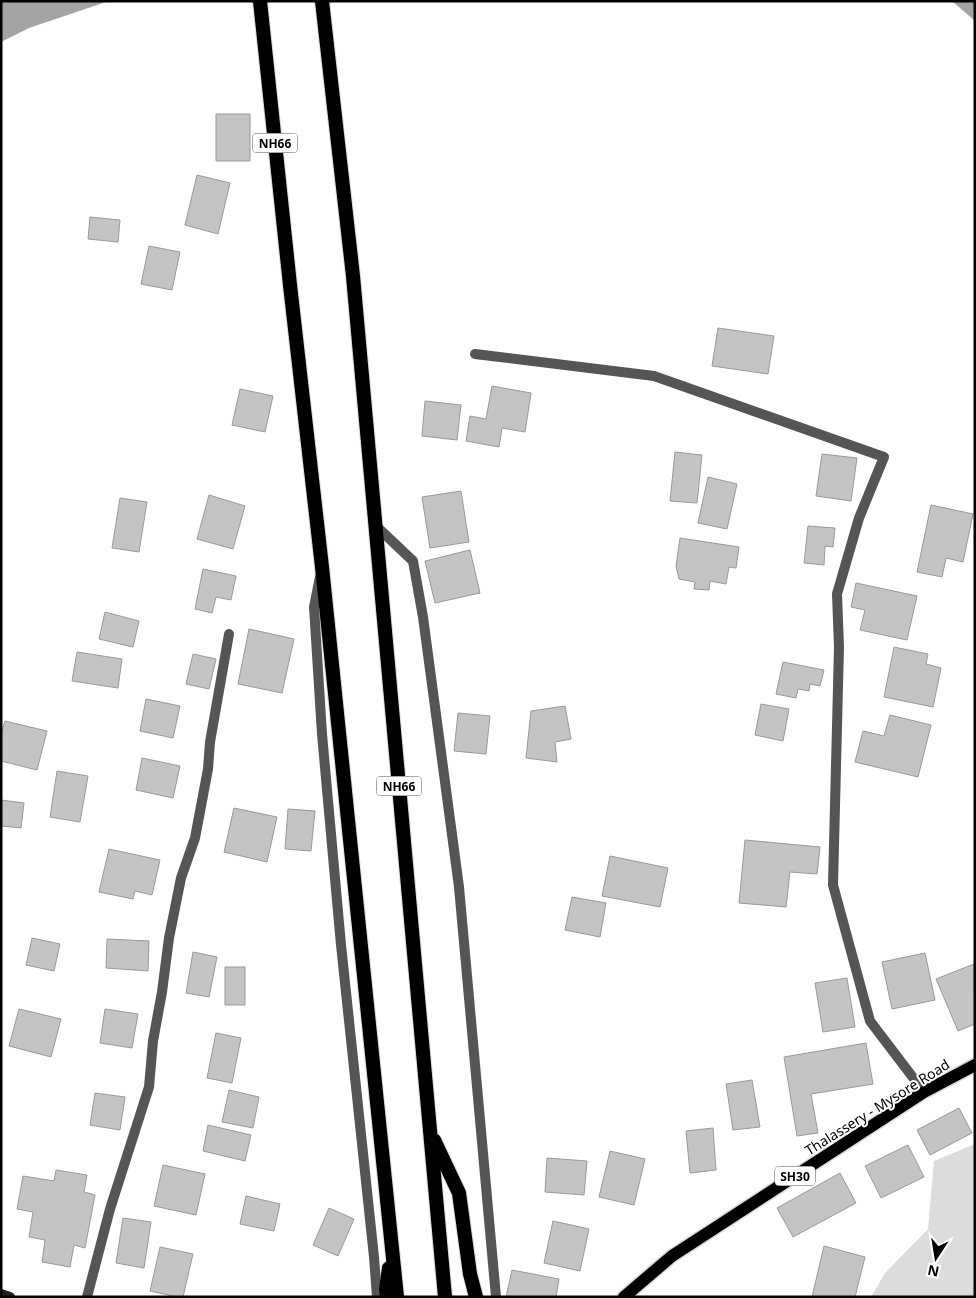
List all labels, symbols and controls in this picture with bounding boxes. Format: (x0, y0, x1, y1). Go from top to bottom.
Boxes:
road number: NH66 (252, 134, 298, 152)
road number: NH66 (376, 776, 422, 796)
street label: Thalassery - Mysore Road (801, 1055, 953, 1159)
road number: SH30 (775, 1166, 815, 1186)
north arrow (911, 1233, 961, 1283)
text: N (926, 1261, 941, 1282)

